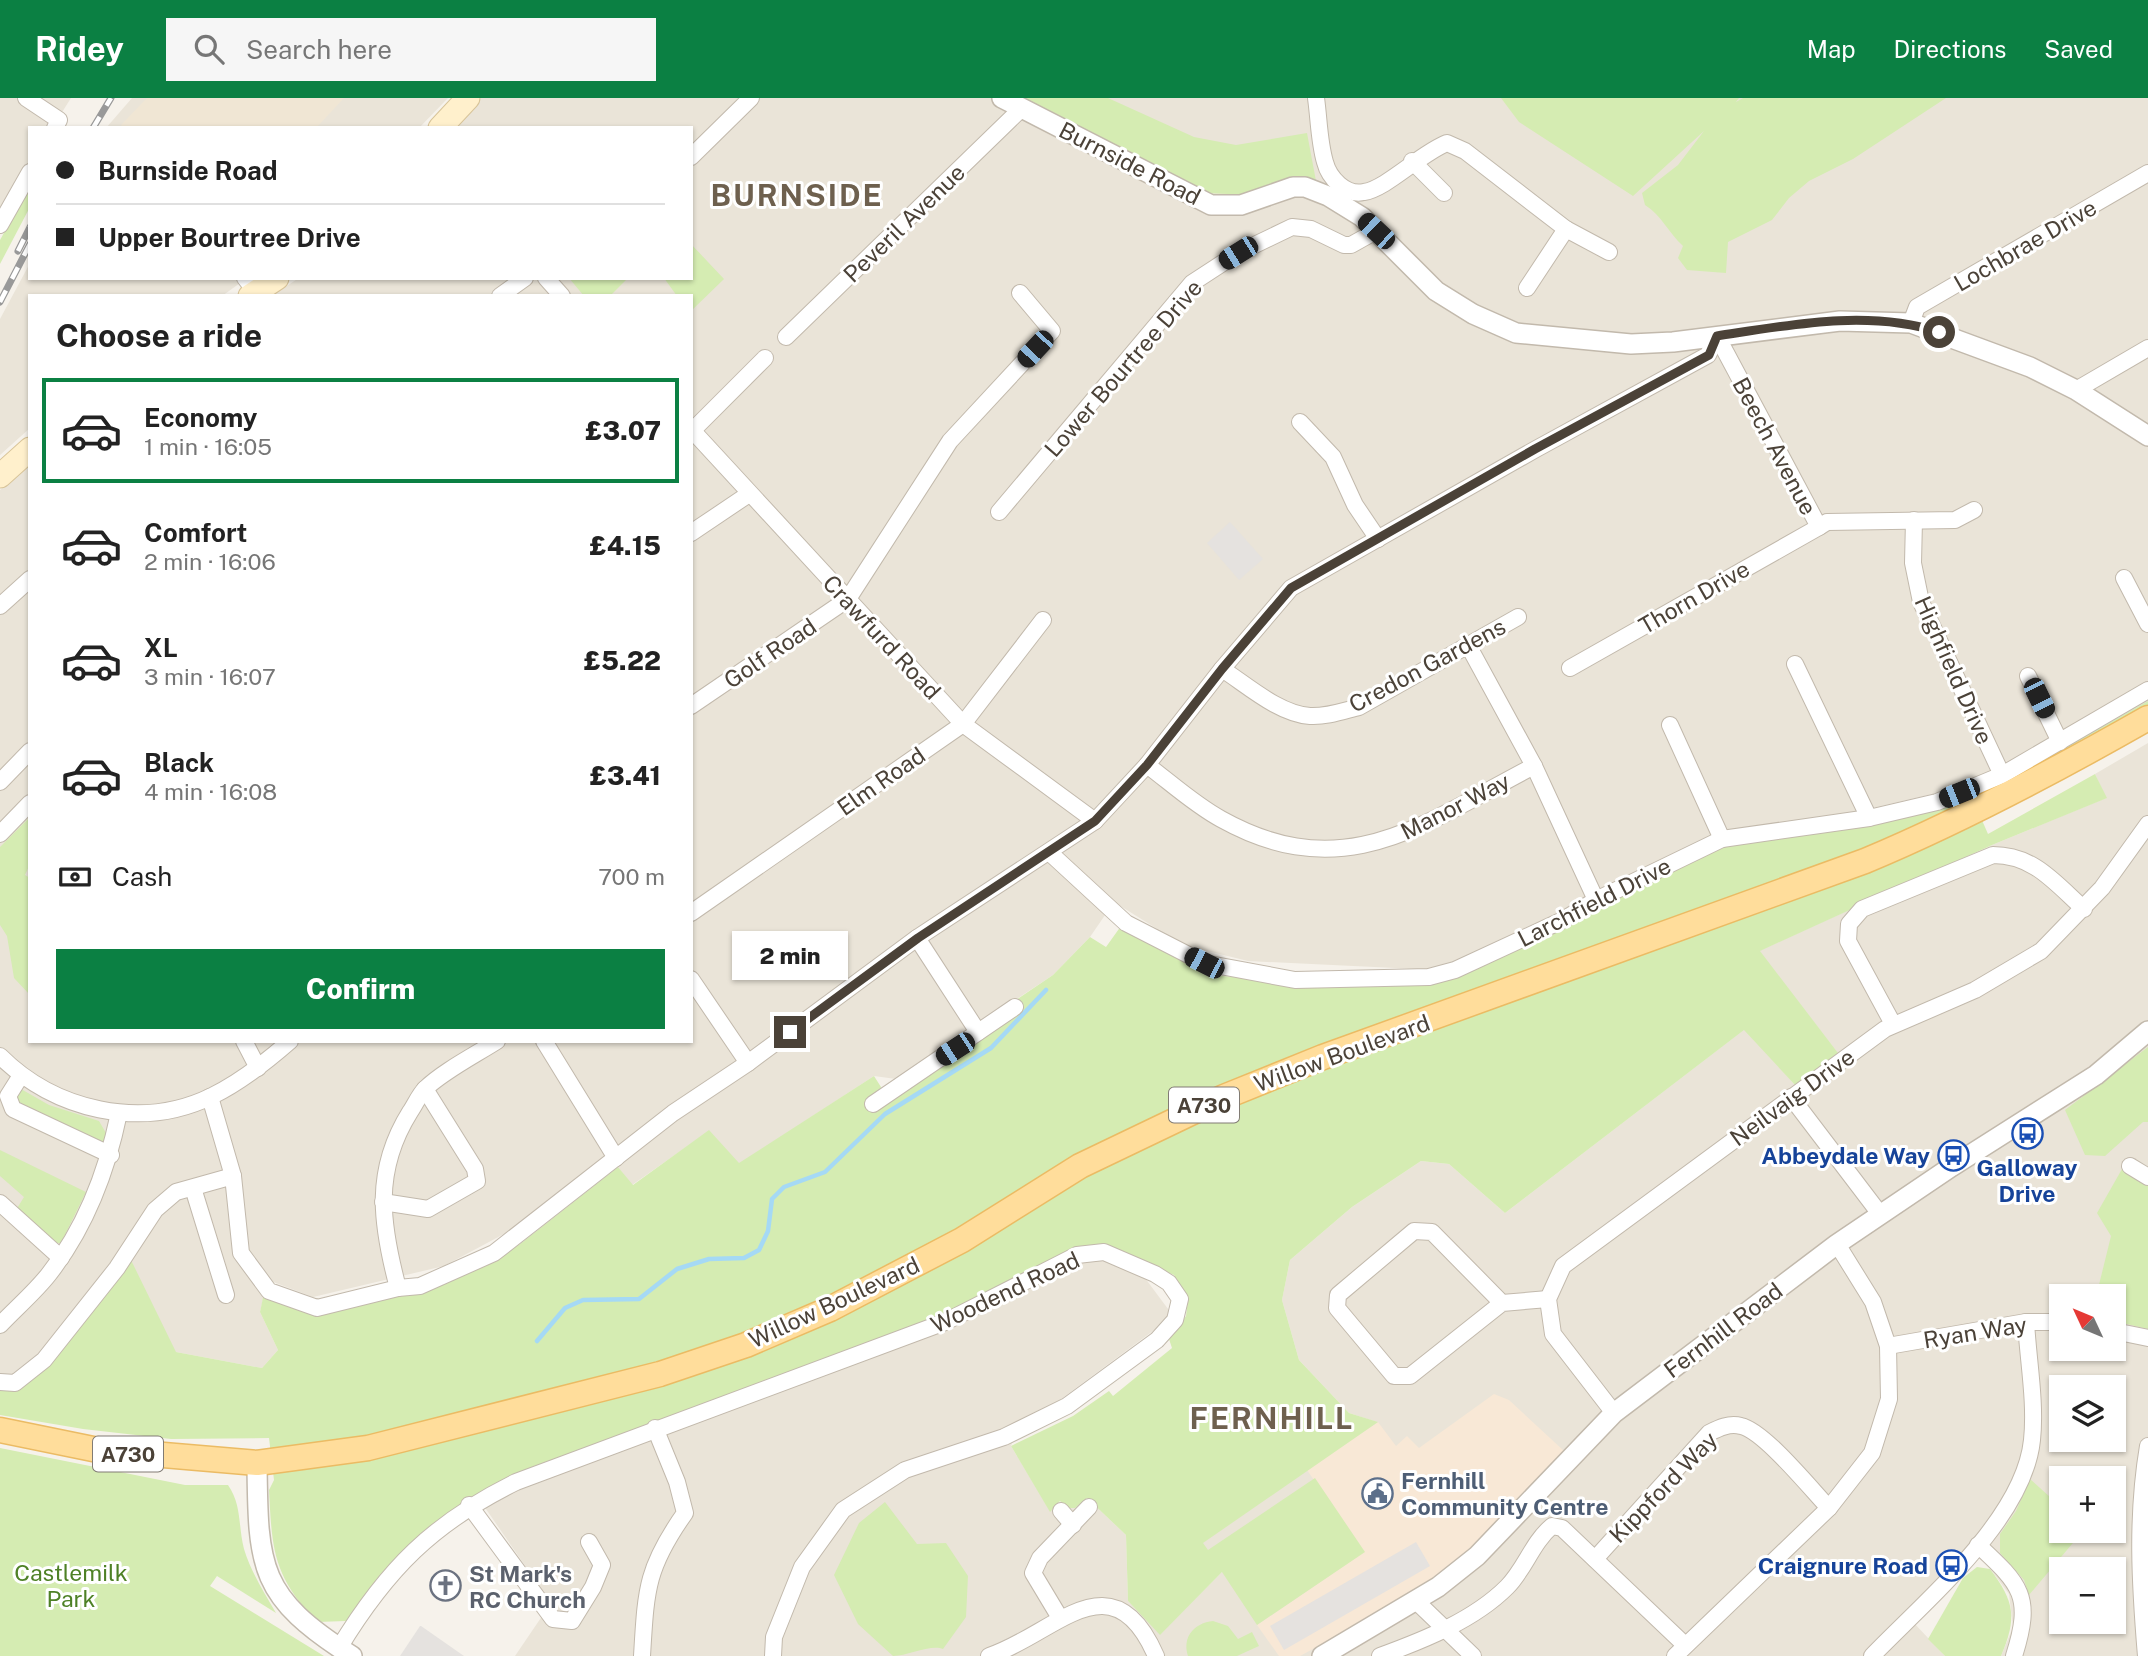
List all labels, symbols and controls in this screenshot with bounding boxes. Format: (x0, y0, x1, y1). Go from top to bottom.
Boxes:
search box (166, 18, 656, 81)
text: Ridey (35, 30, 124, 68)
icon: search (190, 30, 228, 68)
text: Search here (246, 34, 392, 65)
text: Map (1807, 35, 1856, 63)
text: Directions (1894, 35, 2006, 63)
text: Saved (2044, 35, 2113, 63)
street label: Burnside Road (1055, 116, 1205, 210)
text: Burnside Road (98, 155, 278, 186)
street label: Peveril Avenue (838, 158, 970, 288)
district label: BURNSIDE (710, 177, 884, 213)
street label: Lochbrae Drive (1949, 193, 2101, 297)
car (1354, 209, 1399, 253)
text: Upper Bourtree Drive (98, 222, 361, 253)
car (1215, 233, 1262, 273)
street label: Lower Bourtree Drive (1039, 274, 1207, 462)
route start (1923, 316, 1955, 348)
text: Choose a ride (56, 317, 262, 354)
car (1013, 326, 1058, 372)
street label: Beech Avenue (1727, 373, 1823, 519)
icon: car (60, 399, 123, 462)
text: Economy (144, 402, 257, 433)
text: £3.07 (585, 415, 661, 446)
text: 1 min · 16:05 (144, 433, 272, 460)
icon: car (60, 514, 123, 577)
text: Comfort (144, 517, 247, 548)
text: £4.15 (589, 530, 661, 561)
text: 2 min · 16:06 (144, 548, 276, 575)
street label: Thorn Drive (1634, 555, 1754, 639)
street label: Crawfurd Road (818, 569, 946, 705)
street label: Highfield Drive (1909, 592, 1999, 748)
street label: Golf Road (719, 612, 821, 694)
street label: Credon Gardens (1344, 612, 1510, 718)
icon: car (60, 629, 123, 692)
text: XL (144, 632, 178, 663)
text: £5.22 (584, 645, 661, 676)
text: 3 min · 16:07 (144, 663, 276, 690)
car (2021, 675, 2058, 721)
street label: Elm Road (832, 741, 930, 821)
icon: car (60, 744, 123, 807)
text: Black (144, 747, 214, 778)
text: £3.41 (590, 760, 661, 791)
street label: Manor Way (1396, 767, 1514, 845)
car (1936, 775, 1983, 811)
text: 4 min · 16:08 (144, 778, 277, 805)
street label: Larchfield Drive (1513, 852, 1675, 952)
icon: cash (56, 858, 94, 896)
text: Cash (112, 861, 172, 892)
text: 700 m (598, 863, 665, 890)
callout: 2 min (732, 930, 848, 979)
text: 2 min (759, 942, 821, 969)
car (1181, 944, 1228, 982)
button: Confirm (56, 949, 665, 1029)
street label: Willow Boulevard (1251, 1009, 1433, 1097)
route end (774, 1016, 806, 1048)
car (932, 1029, 979, 1069)
street label: Neilvaig Drive (1725, 1043, 1859, 1151)
road number: A730 (1169, 1088, 1239, 1122)
bus stop icon: Galloway Drive (2010, 1116, 2044, 1150)
bus stop icon: Abbeydale Way (1936, 1138, 1970, 1172)
place label: Abbeydale Way (1761, 1142, 1930, 1169)
place label: Galloway Drive (1977, 1154, 2077, 1207)
street label: Woodend Road (926, 1246, 1084, 1338)
street label: Willow Boulevard (745, 1251, 923, 1353)
street label: Fernhill Road (1658, 1277, 1788, 1383)
north arrow (2049, 1284, 2126, 1362)
map controls (2049, 1284, 2126, 1634)
street label: Ryan Way (1921, 1311, 2029, 1353)
button: layers (2049, 1375, 2126, 1452)
district label: FERNHILL (1190, 1400, 1354, 1436)
street label: Kippford Way (1603, 1426, 1723, 1548)
road number: A730 (93, 1436, 163, 1472)
button: + (2049, 1466, 2126, 1543)
place label: Fernhill Community Centre (1401, 1467, 1608, 1520)
public building icon: Fernhill Community Centre (1361, 1476, 1395, 1510)
bus stop icon: Craignure Road (1934, 1548, 1968, 1582)
place label: Craignure Road (1758, 1552, 1928, 1579)
button: − (2049, 1557, 2126, 1634)
park label: Castlemilk Park (14, 1559, 128, 1612)
place label: St Mark's RC Church (469, 1560, 586, 1613)
church icon: St Mark's RC Church (429, 1569, 463, 1603)

